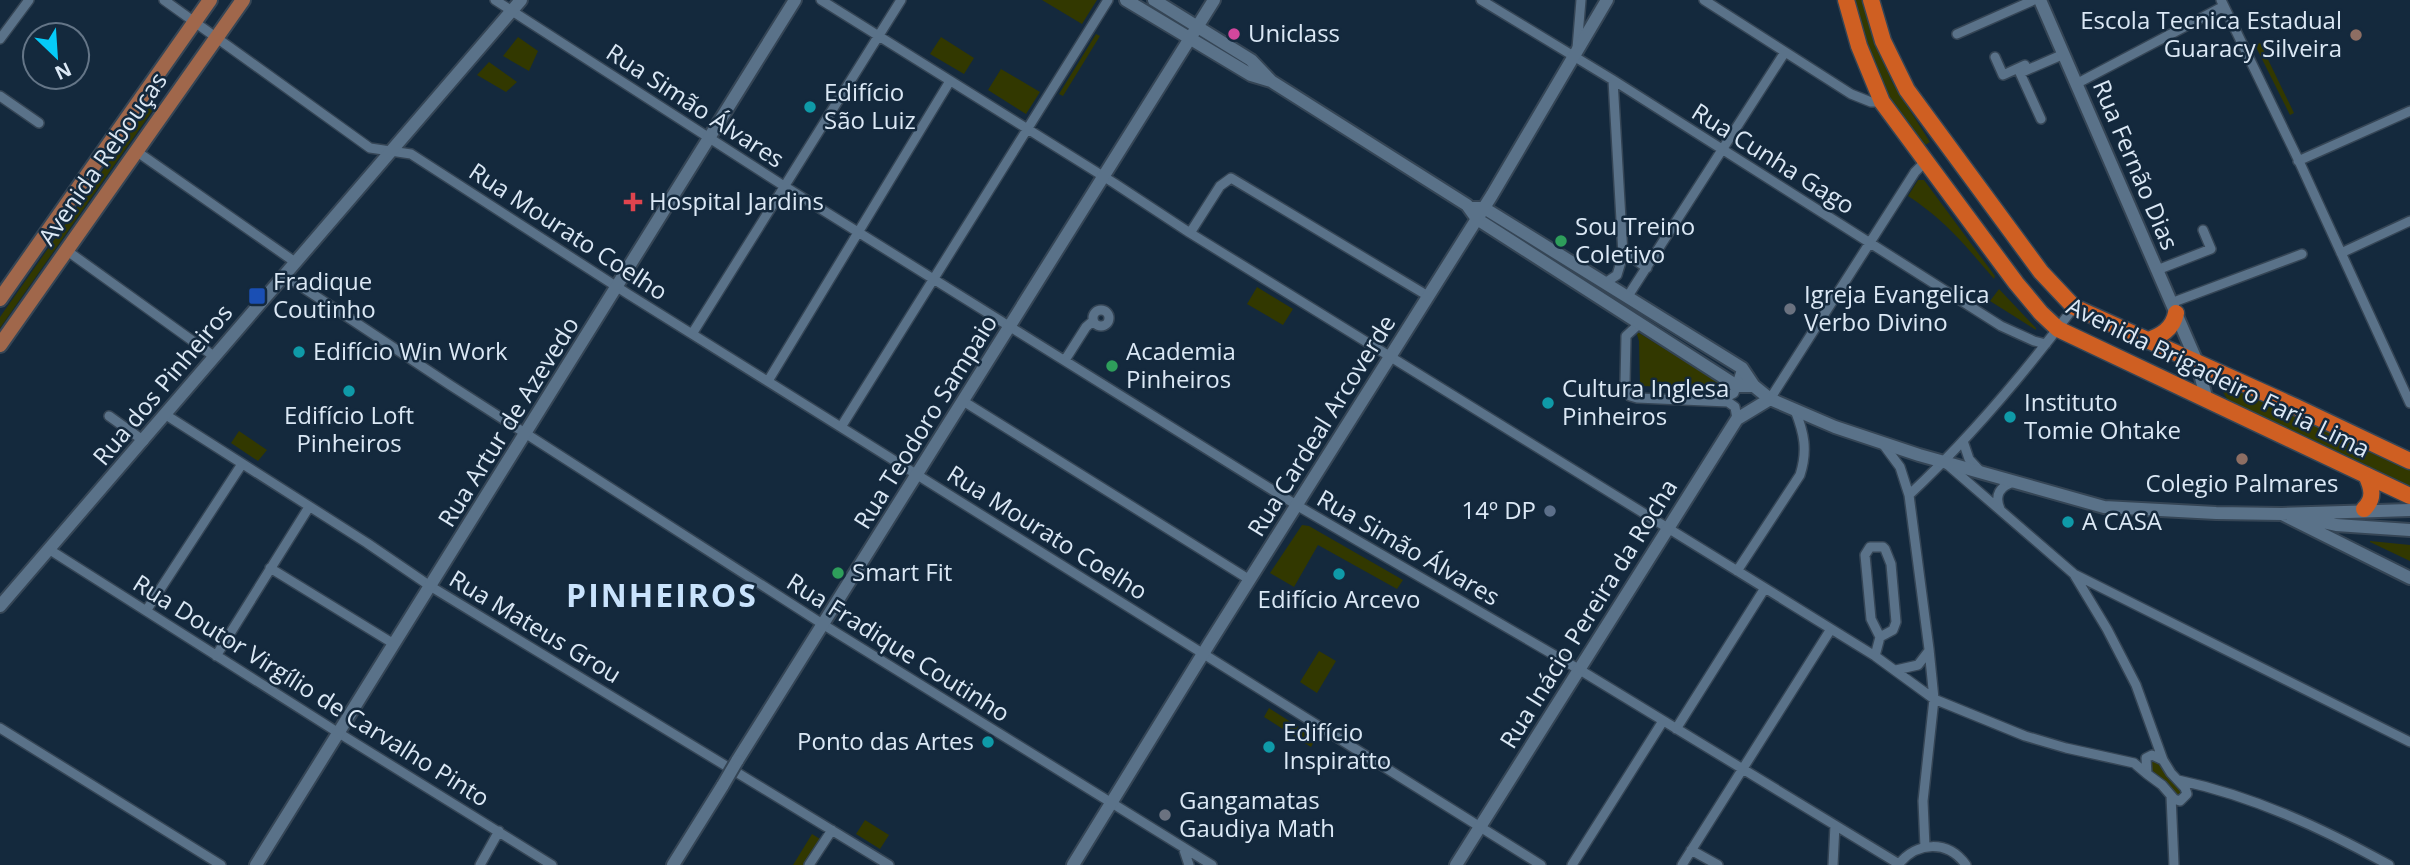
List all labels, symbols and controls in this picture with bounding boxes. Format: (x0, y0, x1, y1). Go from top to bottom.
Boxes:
place label: Escola Tecnica Estadual Guaracy Silveira (2080, 3, 2342, 64)
place label: Uniclass (1248, 16, 1340, 49)
north arrow (21, 21, 91, 91)
marker: Uniclass (1226, 26, 1242, 42)
marker: Escola Tecnica Estadual Guaracy Silveira (2348, 27, 2364, 43)
street label: Rua Simão Álvares (601, 35, 791, 175)
text: N (51, 56, 76, 86)
street label: Avenida Rebouças (30, 65, 174, 251)
street label: Rua Fernão Dias (2086, 74, 2187, 255)
place label: Edifício São Luiz (824, 75, 916, 136)
street label: Rua Cunha Gago (1686, 94, 1861, 221)
marker: Edifício São Luiz (802, 99, 818, 115)
street label: Rua Mourato Coelho (463, 154, 674, 307)
place label: Hospital Jardins (649, 184, 824, 217)
marker: Hospital Jardins (623, 192, 643, 212)
place label: Sou Treino Coletivo (1575, 209, 1695, 270)
marker: Sou Treino Coletivo (1553, 233, 1569, 249)
place label: Fradique Coutinho (273, 264, 376, 325)
place label: Igreja Evangelica Verbo Divino (1804, 277, 1989, 338)
marker: Fradique Coutinho (247, 286, 267, 306)
street label: Avenida Brigadeiro Faria Lima (2062, 289, 2376, 465)
street label: Rua dos Pinheiros (85, 296, 239, 472)
marker: Igreja Evangelica Verbo Divino (1782, 301, 1798, 317)
street label: Rua Teodoro Sampaio (845, 308, 1004, 535)
street label: Rua Cardeal Arcoverde (1239, 308, 1402, 542)
street label: Rua Artur de Azevedo (430, 310, 586, 533)
place label: Edifício Win Work (313, 334, 508, 367)
place label: Academia Pinheiros (1126, 334, 1236, 395)
marker: Edifício Win Work (291, 344, 307, 360)
marker: Academia Pinheiros (1104, 358, 1120, 374)
place label: Cultura Inglesa Pinheiros (1562, 371, 1729, 432)
marker: Edifício Loft Pinheiros (341, 383, 357, 399)
place label: Instituto Tomie Ohtake (2024, 385, 2181, 446)
marker: Cultura Inglesa Pinheiros (1540, 395, 1556, 411)
place label: Edifício Loft Pinheiros (284, 398, 414, 459)
marker: Instituto Tomie Ohtake (2002, 409, 2018, 425)
marker: Colegio Palmares (2234, 451, 2250, 467)
street label: Rua Mourato Coelho (941, 457, 1154, 607)
place label: Colegio Palmares (2146, 466, 2338, 499)
street label: Rua Inácio Pereira da Rocha (1491, 472, 1684, 754)
street label: Rua Simão Álvares (1311, 481, 1506, 612)
place label: 14º DP (1462, 493, 1536, 526)
marker: 14º DP (1542, 503, 1558, 519)
place label: A CASA (2082, 504, 2163, 537)
marker: A CASA (2060, 514, 2076, 530)
place label: Smart Fit (852, 555, 952, 588)
street label: Rua Mateus Grou (444, 561, 628, 690)
street label: Rua Fradique Coutinho (781, 565, 1017, 729)
marker: Smart Fit (830, 565, 846, 581)
street label: Rua Doutor Virgílio de Carvalho Pinto (127, 566, 496, 814)
marker: Edifício Arcevo (1331, 566, 1347, 582)
district label: PINHEIROS (566, 573, 758, 616)
place label: Edifício Arcevo (1258, 582, 1420, 615)
place label: Edifício Inspiratto (1283, 715, 1391, 776)
place label: Ponto das Artes (797, 724, 974, 757)
marker: Ponto das Artes (980, 734, 996, 750)
marker: Edifício Inspiratto (1261, 739, 1277, 755)
place label: Gangamatas Gaudiya Math (1179, 783, 1335, 844)
marker: Gangamatas Gaudiya Math (1157, 807, 1173, 823)

